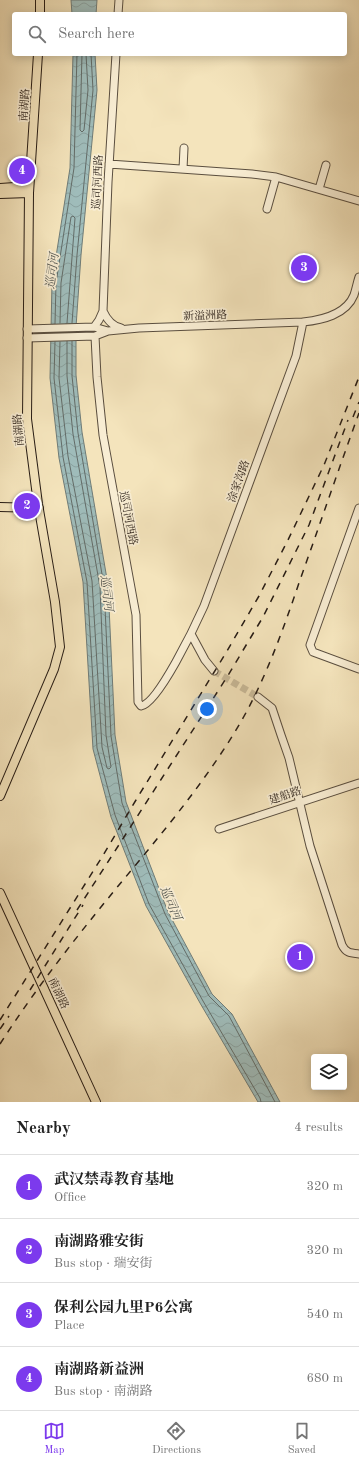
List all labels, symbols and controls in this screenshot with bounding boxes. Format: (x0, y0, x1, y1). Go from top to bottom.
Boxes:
search box (12, 12, 347, 56)
icon: search (26, 23, 48, 45)
text: Search here (58, 27, 135, 42)
street label: 南湖路 (17, 88, 32, 122)
street label: 巡司河西路 (90, 154, 105, 210)
pin: 4 (9, 156, 35, 186)
water label: 巡司河 (44, 250, 61, 290)
pin: 3 (291, 253, 317, 283)
street label: 新溢洲路 (183, 308, 227, 323)
street label: 南湖路 (11, 413, 26, 447)
street label: 涂家沟路 (225, 458, 252, 504)
street label: 巡司河西路 (117, 490, 140, 546)
pin: 2 (14, 491, 40, 521)
water label: 巡司河 (98, 574, 115, 614)
your location (197, 699, 217, 719)
street label: 建船路 (267, 784, 303, 807)
water label: 巡司河 (157, 884, 185, 924)
pin: 1 (287, 942, 313, 972)
street label: 南湖路 (46, 976, 71, 1011)
map controls (311, 1054, 347, 1090)
button: layers (311, 1054, 347, 1090)
text: Nearby (16, 1120, 71, 1137)
text: 4 results (294, 1121, 343, 1134)
text: 武汉禁毒教育基地 (54, 1173, 174, 1188)
text: 1 (25, 1180, 33, 1193)
text: 320 m (306, 1180, 343, 1193)
text: Office (54, 1191, 86, 1204)
text: 南湖路雅安街 (54, 1235, 144, 1250)
text: 2 (25, 1244, 33, 1257)
text: 320 m (306, 1244, 343, 1257)
text: Bus stop · 瑞安街 (54, 1257, 153, 1270)
text: 保利公园九里P6公寓 (54, 1301, 193, 1316)
text: 3 (25, 1308, 33, 1321)
text: 540 m (306, 1308, 343, 1321)
text: Place (54, 1319, 84, 1332)
text: 南湖路新益洲 (54, 1363, 144, 1378)
text: 4 (25, 1372, 33, 1385)
text: 680 m (306, 1372, 343, 1385)
text: Bus stop · 南湖路 (54, 1385, 153, 1398)
tab: Map (43, 1420, 65, 1458)
tab: Directions (152, 1420, 201, 1458)
tab: Saved (288, 1420, 316, 1458)

